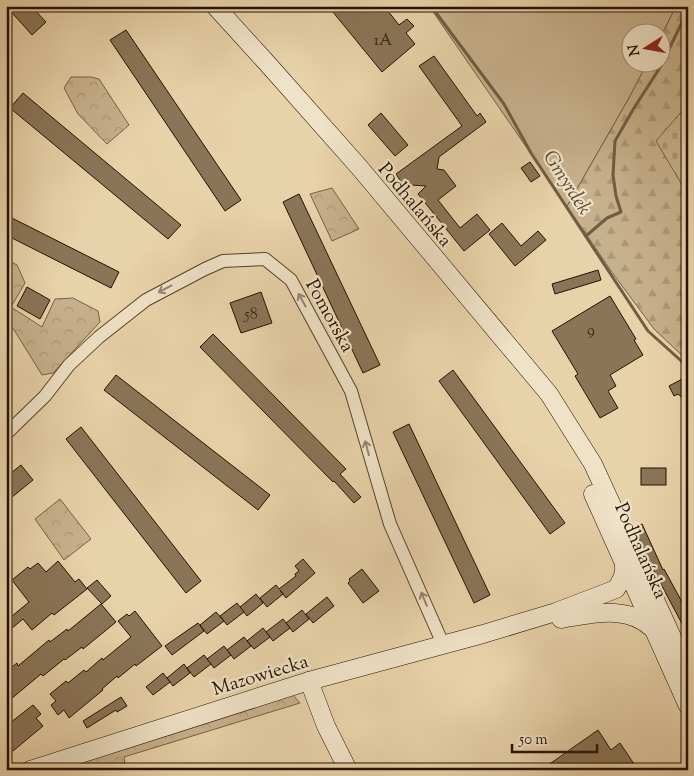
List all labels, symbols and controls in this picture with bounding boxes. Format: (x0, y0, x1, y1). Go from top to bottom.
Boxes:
north arrow (622, 22, 672, 72)
house number: 1A (374, 30, 392, 53)
text: N (624, 43, 646, 57)
water label: Gmyrdek (534, 146, 598, 221)
street label: Podhalańska (371, 158, 458, 254)
street label: Pomorska (298, 275, 360, 358)
one-way arrow (158, 284, 173, 294)
one-way arrow (296, 293, 306, 308)
house number: 58 (243, 304, 258, 327)
house number: 9 (587, 320, 595, 343)
one-way arrow (362, 440, 371, 456)
street label: Podhalańska (606, 499, 673, 604)
one-way arrow (419, 592, 428, 607)
street label: Mazowiecka (209, 649, 312, 704)
scale bar (512, 721, 596, 753)
text: 50 m (518, 730, 548, 751)

